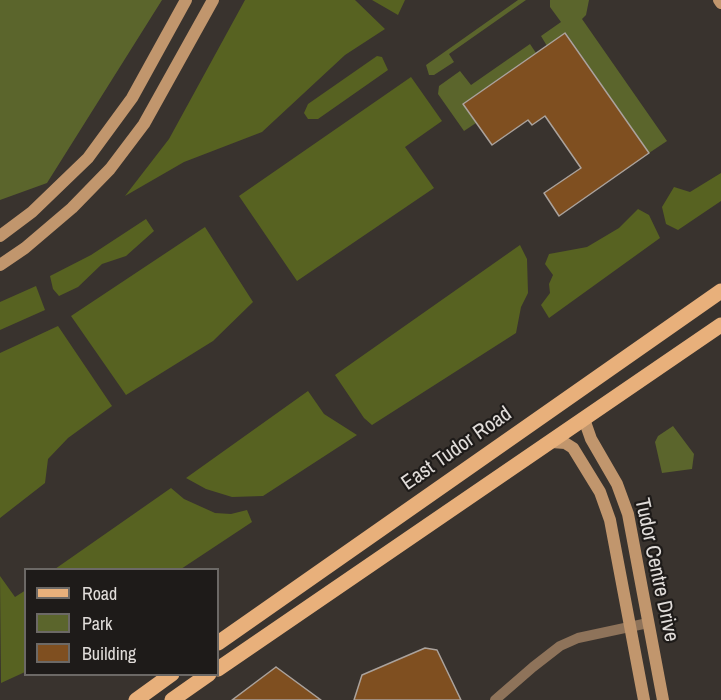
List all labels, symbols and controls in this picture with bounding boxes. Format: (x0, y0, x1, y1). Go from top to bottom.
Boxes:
street label: East Tudor Road (397, 402, 517, 496)
street label: Tudor Centre Drive (629, 496, 683, 644)
legend (24, 568, 219, 676)
text: Road (82, 581, 117, 606)
text: Park (82, 611, 112, 636)
text: Building (82, 641, 136, 666)

